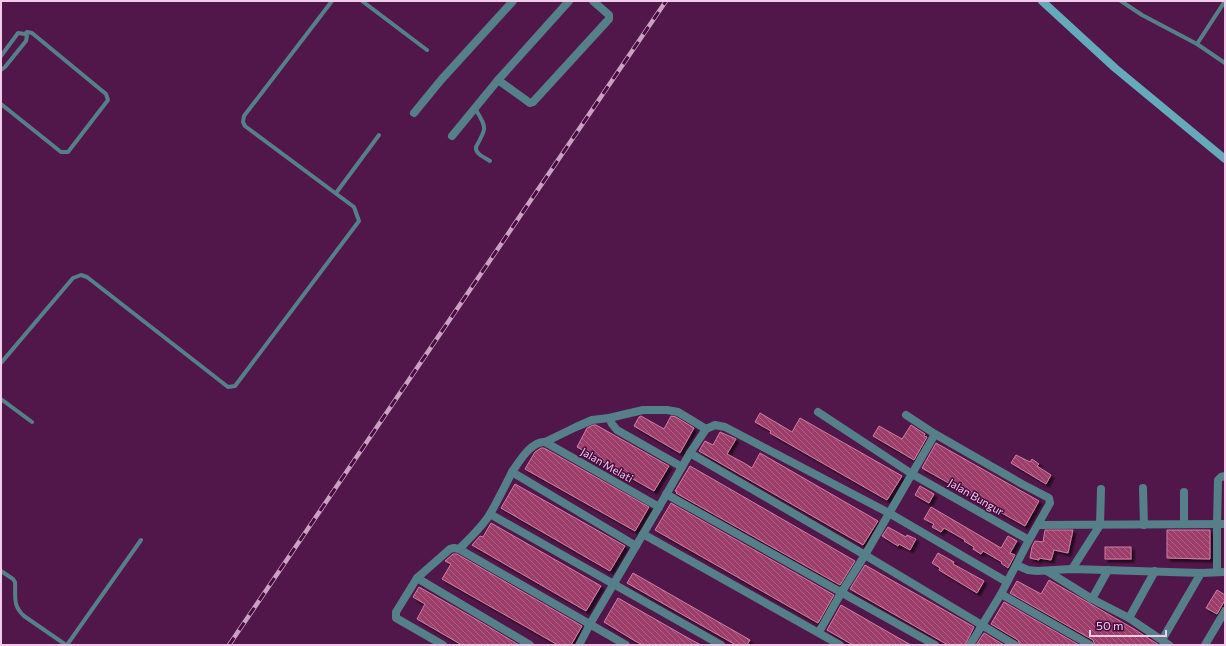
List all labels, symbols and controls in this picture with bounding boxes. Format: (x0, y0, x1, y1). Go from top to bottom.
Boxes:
street label: Jalan Melati (578, 444, 636, 486)
street label: Jalan Bungur (946, 475, 1007, 519)
scale bar (1090, 612, 1166, 638)
text: 50 m (1096, 618, 1124, 632)

